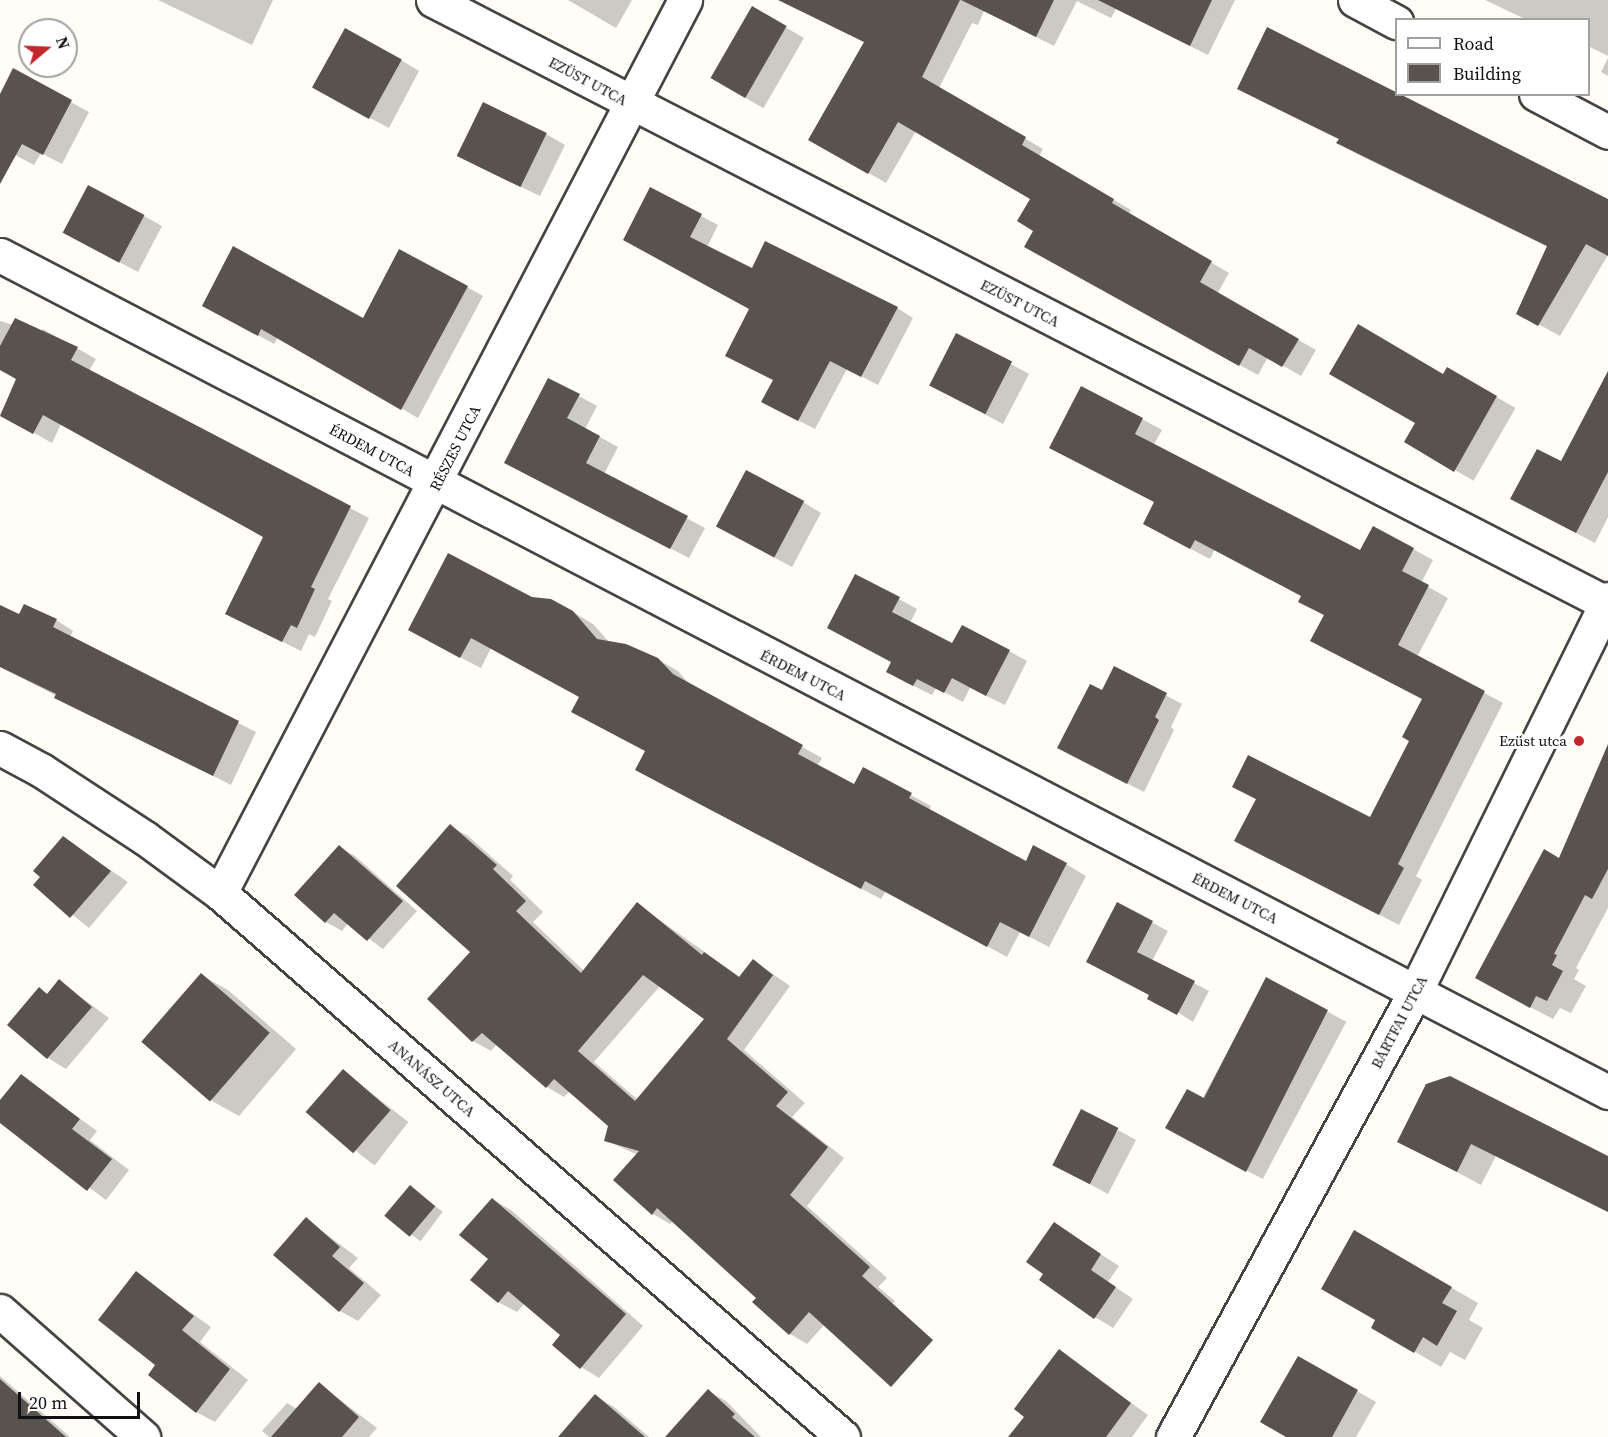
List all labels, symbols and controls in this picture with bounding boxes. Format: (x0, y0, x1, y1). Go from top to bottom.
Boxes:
north arrow (18, 18, 78, 78)
legend (1395, 18, 1590, 96)
text: Road (1453, 31, 1494, 56)
text: N (51, 34, 75, 52)
street label: EZÜST UTCA (545, 53, 631, 109)
text: Building (1453, 61, 1521, 86)
street label: EZÜST UTCA (977, 275, 1063, 331)
street label: RÉSZES UTCA (426, 402, 484, 494)
street label: ÉRDEM UTCA (326, 420, 418, 480)
street label: ÉRDEM UTCA (757, 646, 849, 704)
place label: Ezüst utca (1499, 732, 1567, 750)
marker: Ezüst utca (1572, 734, 1586, 748)
street label: ÉRDEM UTCA (1189, 869, 1281, 927)
street label: BÁRTFAI UTCA (1367, 972, 1431, 1072)
street label: ANANÁSZ UTCA (385, 1035, 479, 1121)
scale bar (21, 1380, 142, 1418)
text: 20 m (29, 1390, 67, 1415)

